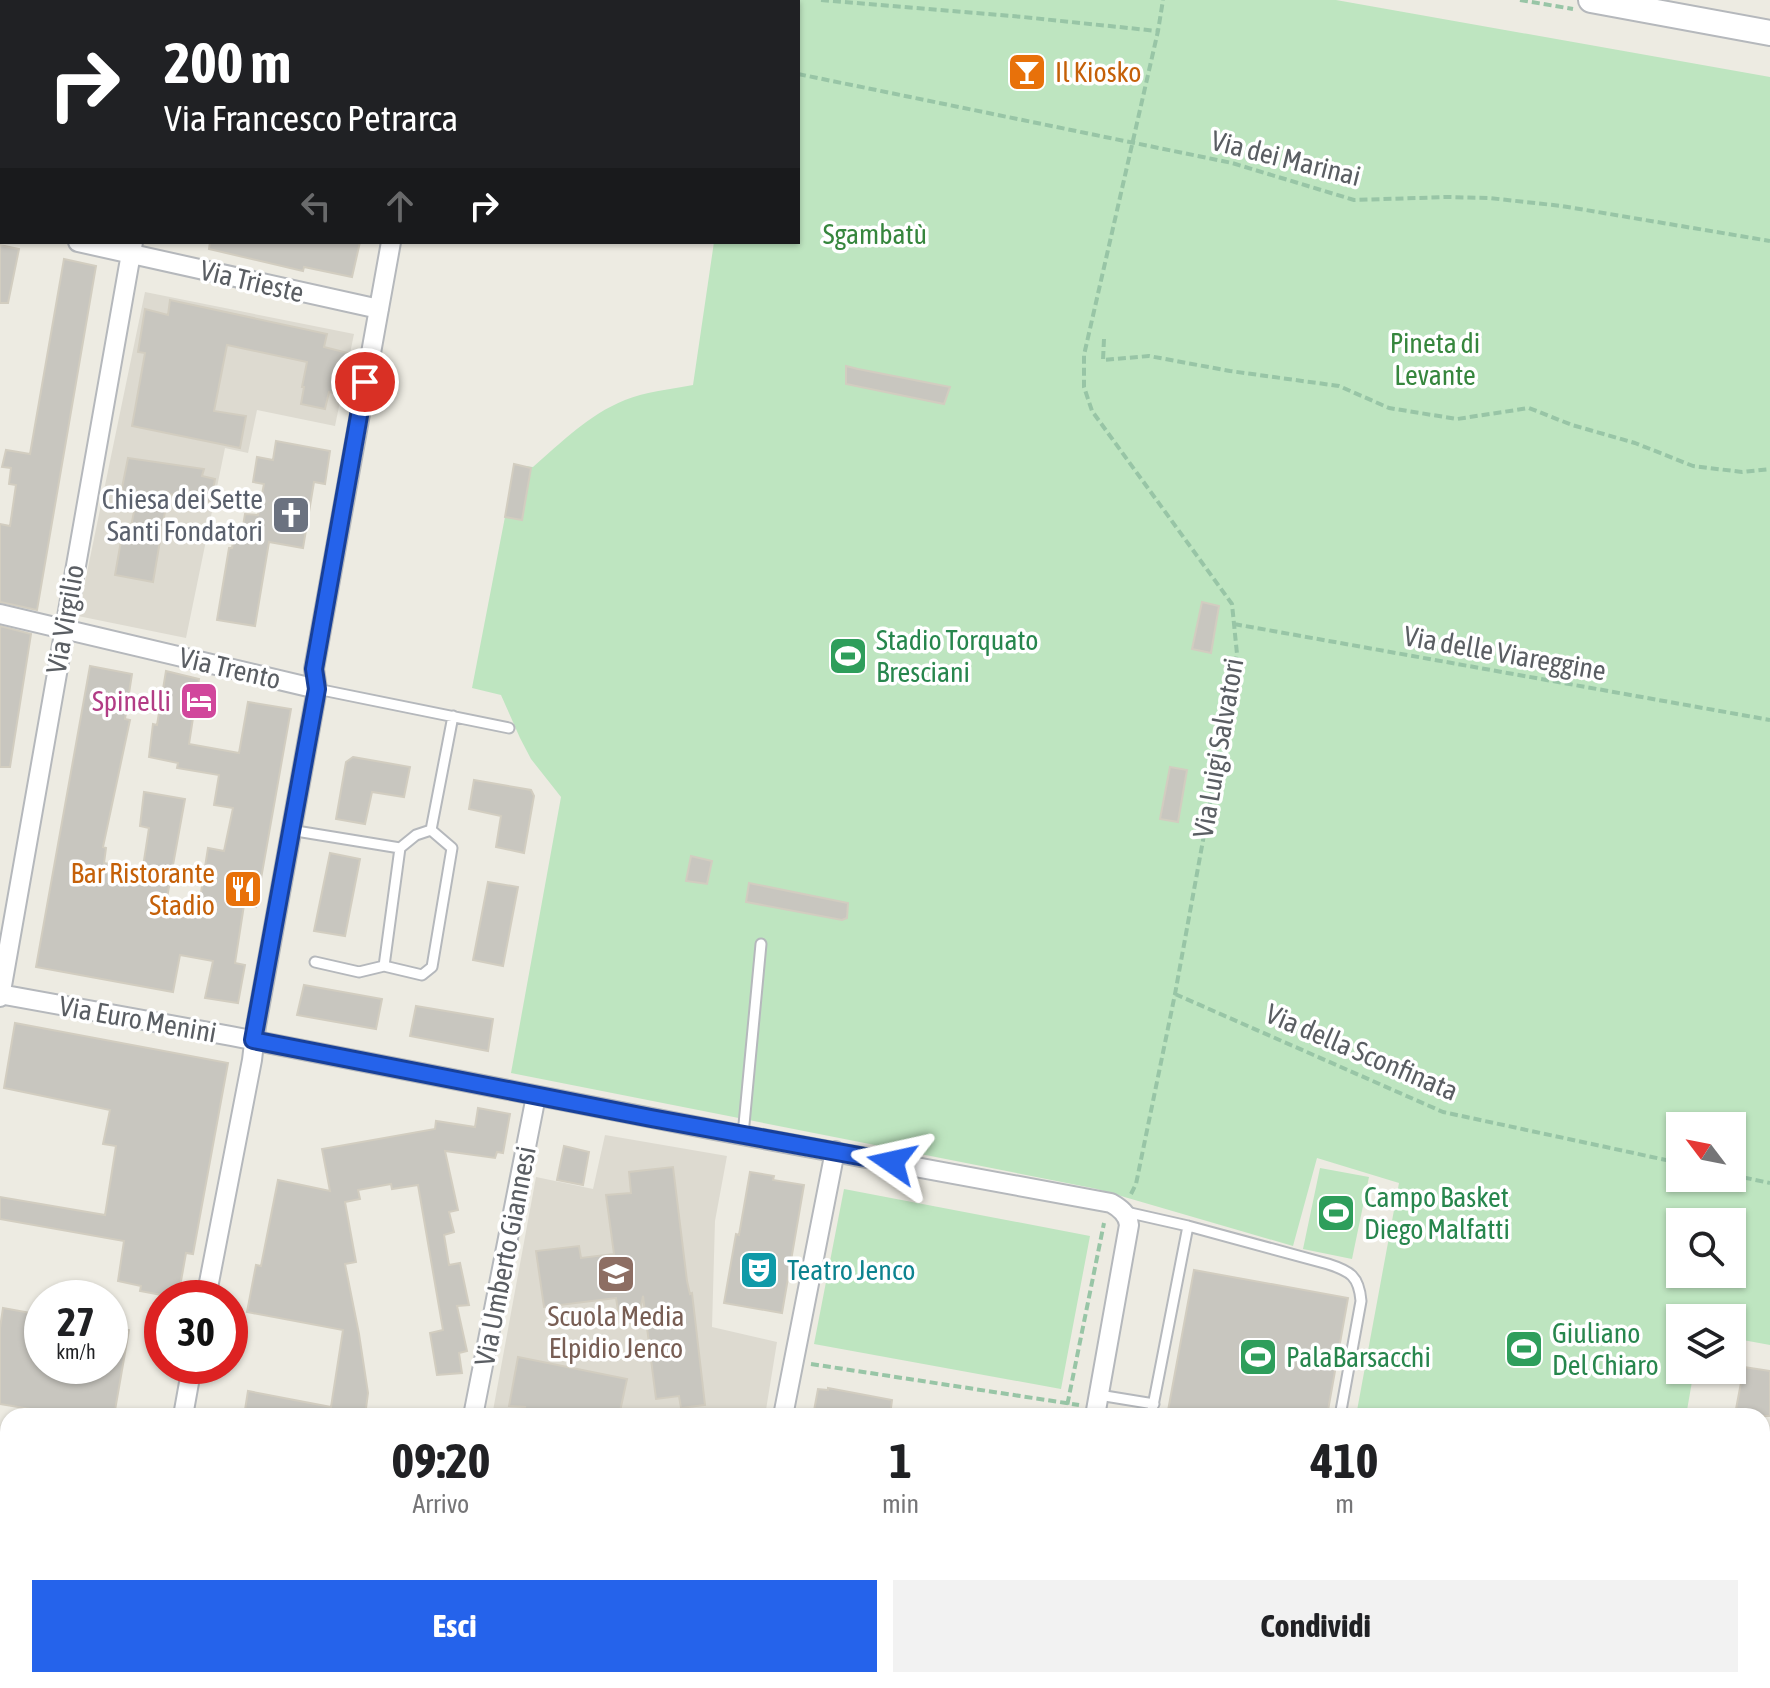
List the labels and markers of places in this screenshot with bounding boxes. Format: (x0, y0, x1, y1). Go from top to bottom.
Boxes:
bar icon: Il Kiosko (1006, 51, 1048, 93)
place label: Il Kiosko (1055, 56, 1142, 88)
pin (331, 348, 399, 416)
place label: Chiesa dei Sette Santi Fondatori (102, 483, 263, 547)
church icon: Chiesa dei Sette Santi Fondatori (270, 494, 312, 536)
place label: Stadio Torquato Bresciani (876, 624, 1038, 688)
sports icon: Stadio Torquato Bresciani (827, 635, 869, 677)
hotel icon: Spinelli (178, 680, 220, 722)
place label: Spinelli (92, 685, 171, 717)
place label: Bar Ristorante Stadio (71, 857, 215, 921)
restaurant icon: Bar Ristorante Stadio (222, 868, 264, 910)
place label: Campo Basket Diego Malfatti (1364, 1181, 1510, 1245)
sports icon: Campo Basket Diego Malfatti (1315, 1192, 1357, 1234)
theatre icon: Teatro Jenco (738, 1249, 780, 1291)
school or university icon: Scuola Media Elpidio Jenco (595, 1253, 637, 1295)
place label: Teatro Jenco (787, 1254, 915, 1286)
place label: Scuola Media Elpidio Jenco (547, 1300, 685, 1364)
place label: Giuliano Del Chiaro (1552, 1317, 1659, 1381)
sports icon: Giuliano Del Chiaro (1503, 1328, 1545, 1370)
sports icon: PalaBarsacchi (1237, 1336, 1279, 1378)
place label: PalaBarsacchi (1286, 1341, 1431, 1373)

